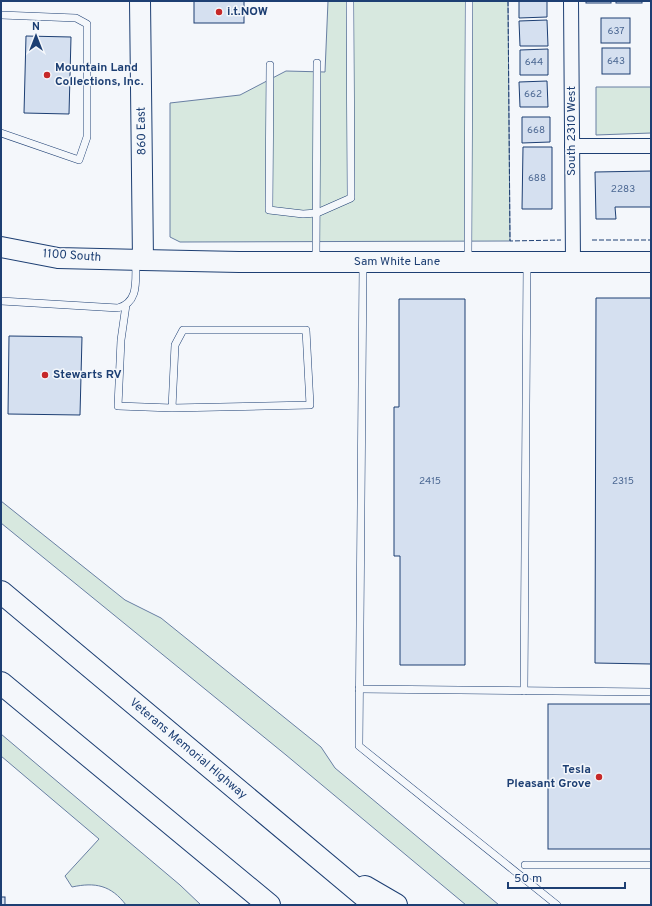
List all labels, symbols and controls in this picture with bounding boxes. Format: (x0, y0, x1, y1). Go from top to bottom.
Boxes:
place label: i.t.NOW (227, 4, 268, 20)
marker: i.t.NOW (214, 7, 224, 17)
north arrow (16, 16, 56, 56)
text: N (32, 20, 40, 34)
house number: 637 (607, 25, 625, 38)
house number: 643 (607, 55, 625, 68)
house number: 644 (525, 56, 543, 69)
place label: Mountain Land Collections, Inc. (55, 60, 144, 90)
marker: Mountain Land Collections, Inc. (42, 70, 52, 80)
street label: South 2310 West (564, 86, 580, 176)
house number: 662 (524, 88, 542, 101)
street label: 860 East (134, 107, 150, 155)
house number: 668 (527, 124, 545, 137)
house number: 688 (528, 172, 546, 185)
house number: 2283 (611, 183, 635, 196)
street label: 1100 South (42, 246, 102, 266)
street label: Sam White Lane (354, 254, 440, 270)
place label: Stewarts RV (53, 367, 122, 383)
marker: Stewarts RV (40, 370, 50, 380)
house number: 2415 (419, 475, 441, 488)
house number: 2315 (612, 475, 634, 488)
street label: Veterans Memorial Highway (126, 695, 250, 803)
place label: Tesla Pleasant Grove (507, 762, 591, 792)
marker: Tesla Pleasant Grove (594, 772, 604, 782)
scale bar (508, 864, 625, 890)
text: 50 m (514, 871, 542, 887)

